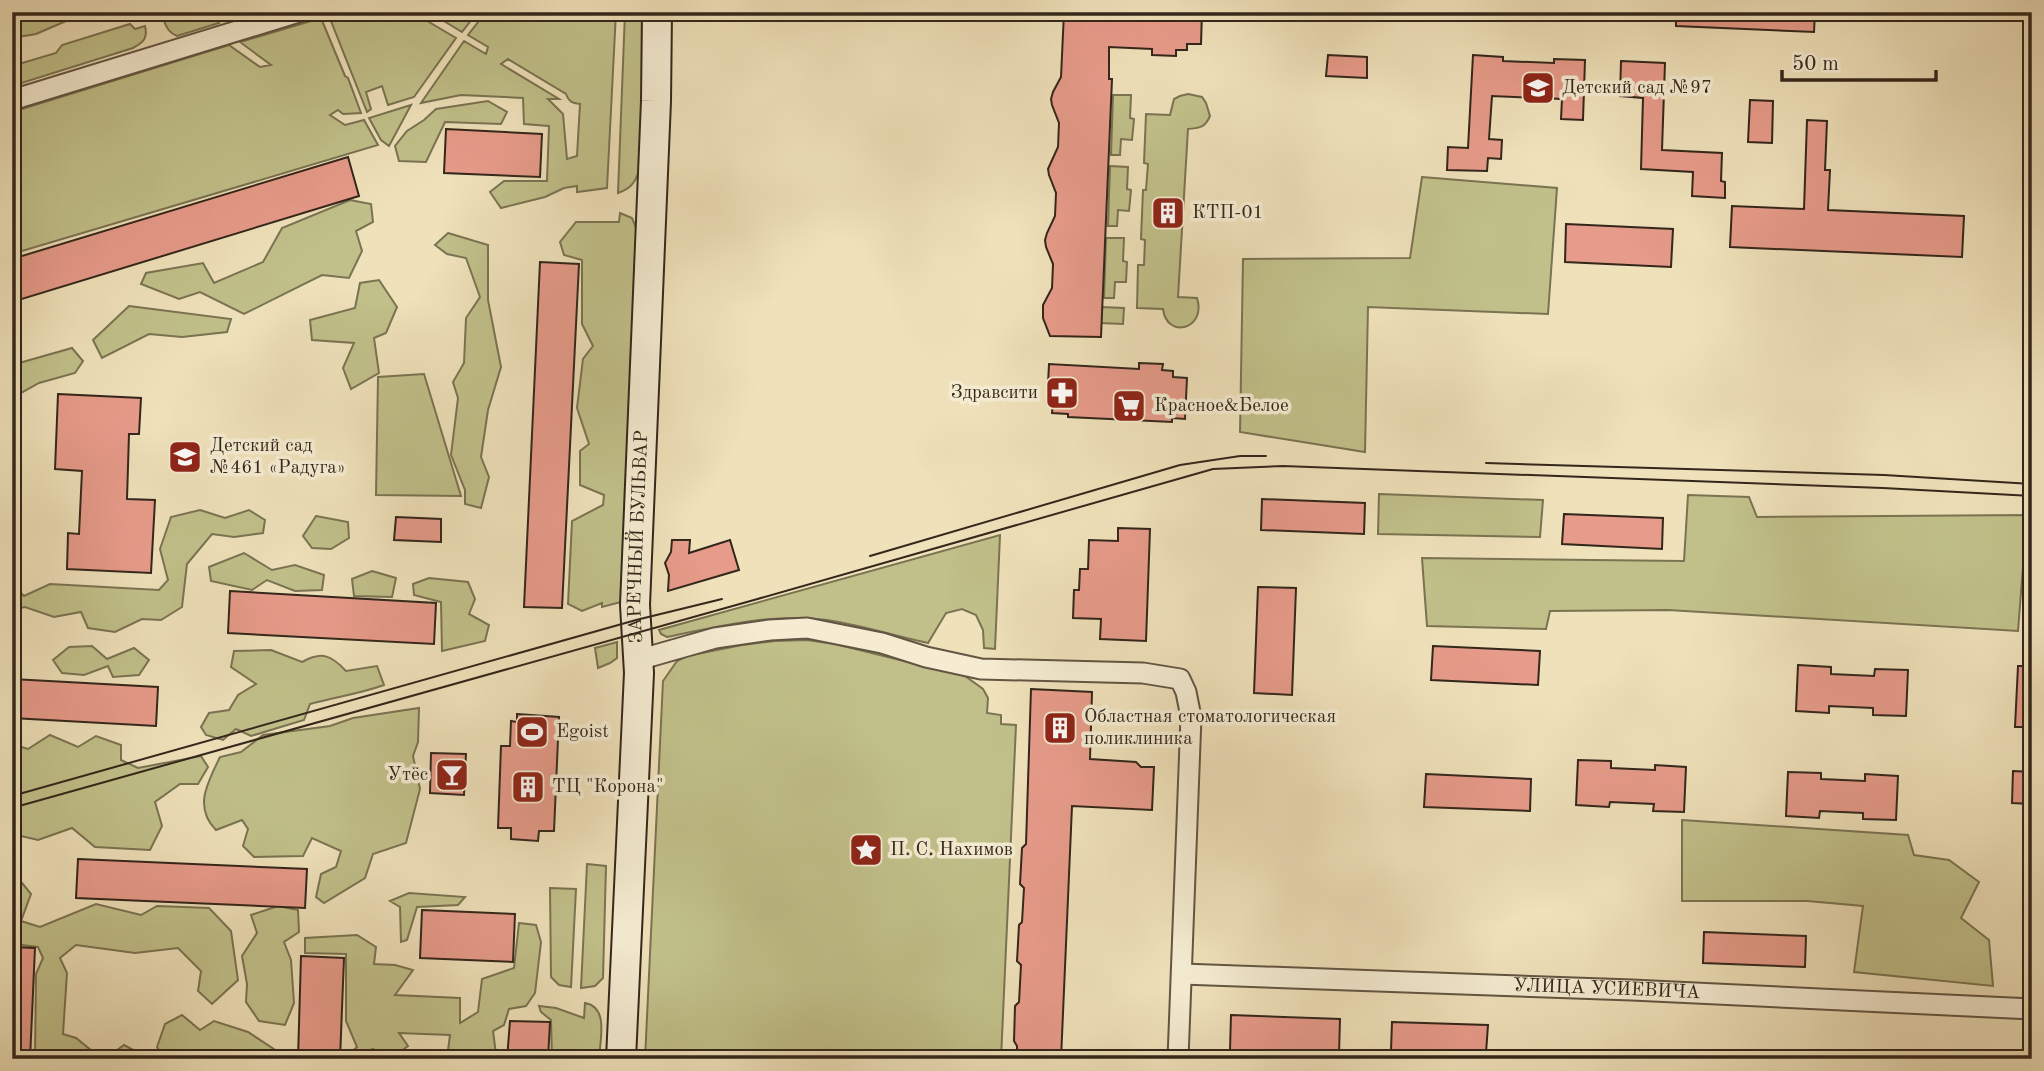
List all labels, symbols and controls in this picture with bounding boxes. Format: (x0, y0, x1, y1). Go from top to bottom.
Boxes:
scale bar (1782, 38, 1936, 82)
text: 50 m (1792, 54, 1839, 75)
school or university icon: Детский сад №97 (1519, 69, 1557, 107)
place label: Детский сад №97 (1562, 79, 1712, 98)
building icon: КТП-01 (1149, 194, 1187, 232)
place label: КТП-01 (1192, 204, 1263, 223)
pharmacy icon: Здравсити (1043, 374, 1081, 412)
place label: Здравсити (951, 384, 1038, 403)
supermarket icon: Красное&Белое (1110, 387, 1148, 425)
place label: Красное&Белое (1154, 397, 1289, 416)
street label: ЗАРЕЧНЫЙ БУЛЬВАР (624, 430, 652, 644)
place label: Детский сад №461 «Радуга» (210, 437, 346, 478)
school or university icon: Детский сад №461 «Радуга» (166, 438, 204, 476)
place label: Областная стоматологическая поликлиника (1084, 708, 1336, 749)
building icon: Областная стоматологическая поликлиника (1041, 709, 1079, 747)
sports icon: Egoist (513, 713, 551, 751)
place label: Egoist (556, 723, 609, 742)
bar icon: Утёс (433, 756, 471, 794)
place label: Утёс (387, 766, 428, 785)
building icon: ТЦ "Корона" (509, 768, 547, 806)
place label: ТЦ "Корона" (552, 778, 663, 797)
place icon: П. С. Нахимов (847, 831, 885, 869)
place label: П. С. Нахимов (890, 841, 1013, 860)
street label: УЛИЦА УСИЕВИЧА (1513, 976, 1701, 1003)

